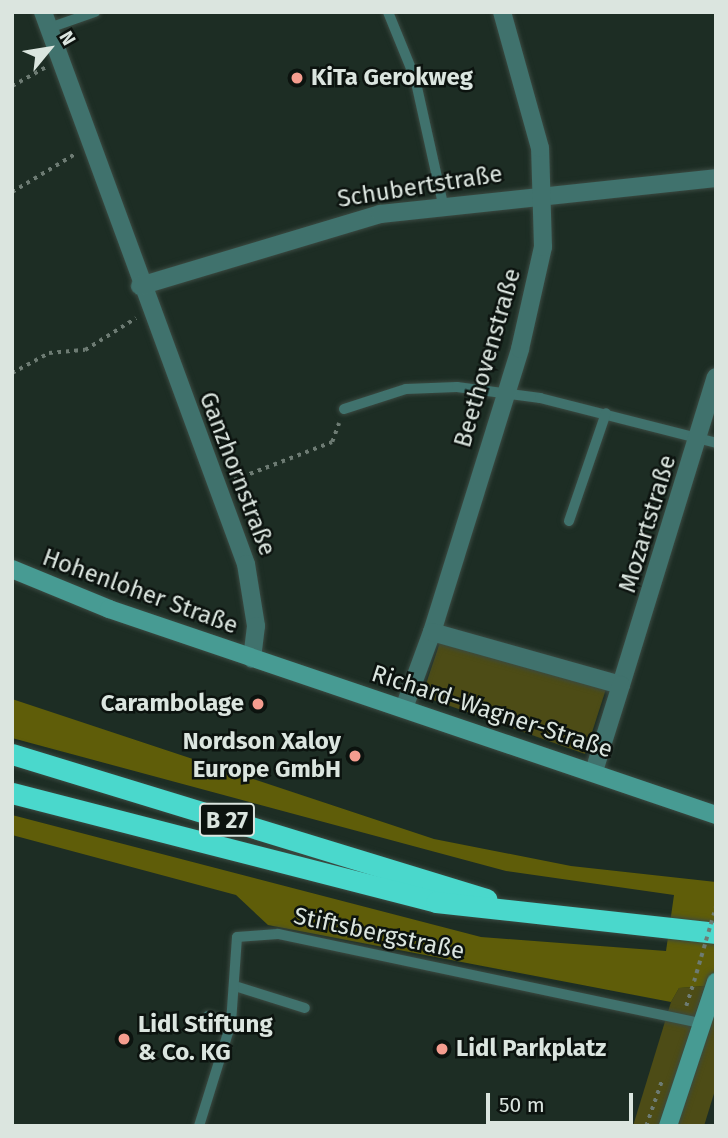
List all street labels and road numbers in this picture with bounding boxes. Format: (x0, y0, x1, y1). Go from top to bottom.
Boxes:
street label: Schubertstraße (336, 160, 504, 214)
street label: Beethovenstraße (449, 265, 527, 451)
street label: Ganzhornstraße (193, 388, 281, 560)
street label: Mozartstraße (613, 452, 683, 596)
street label: Hohenloher Straße (38, 543, 242, 641)
street label: Richard-Wagner-Straße (368, 659, 616, 765)
road number: B 27 (197, 800, 257, 840)
street label: Stiftsbergstraße (291, 902, 467, 966)

